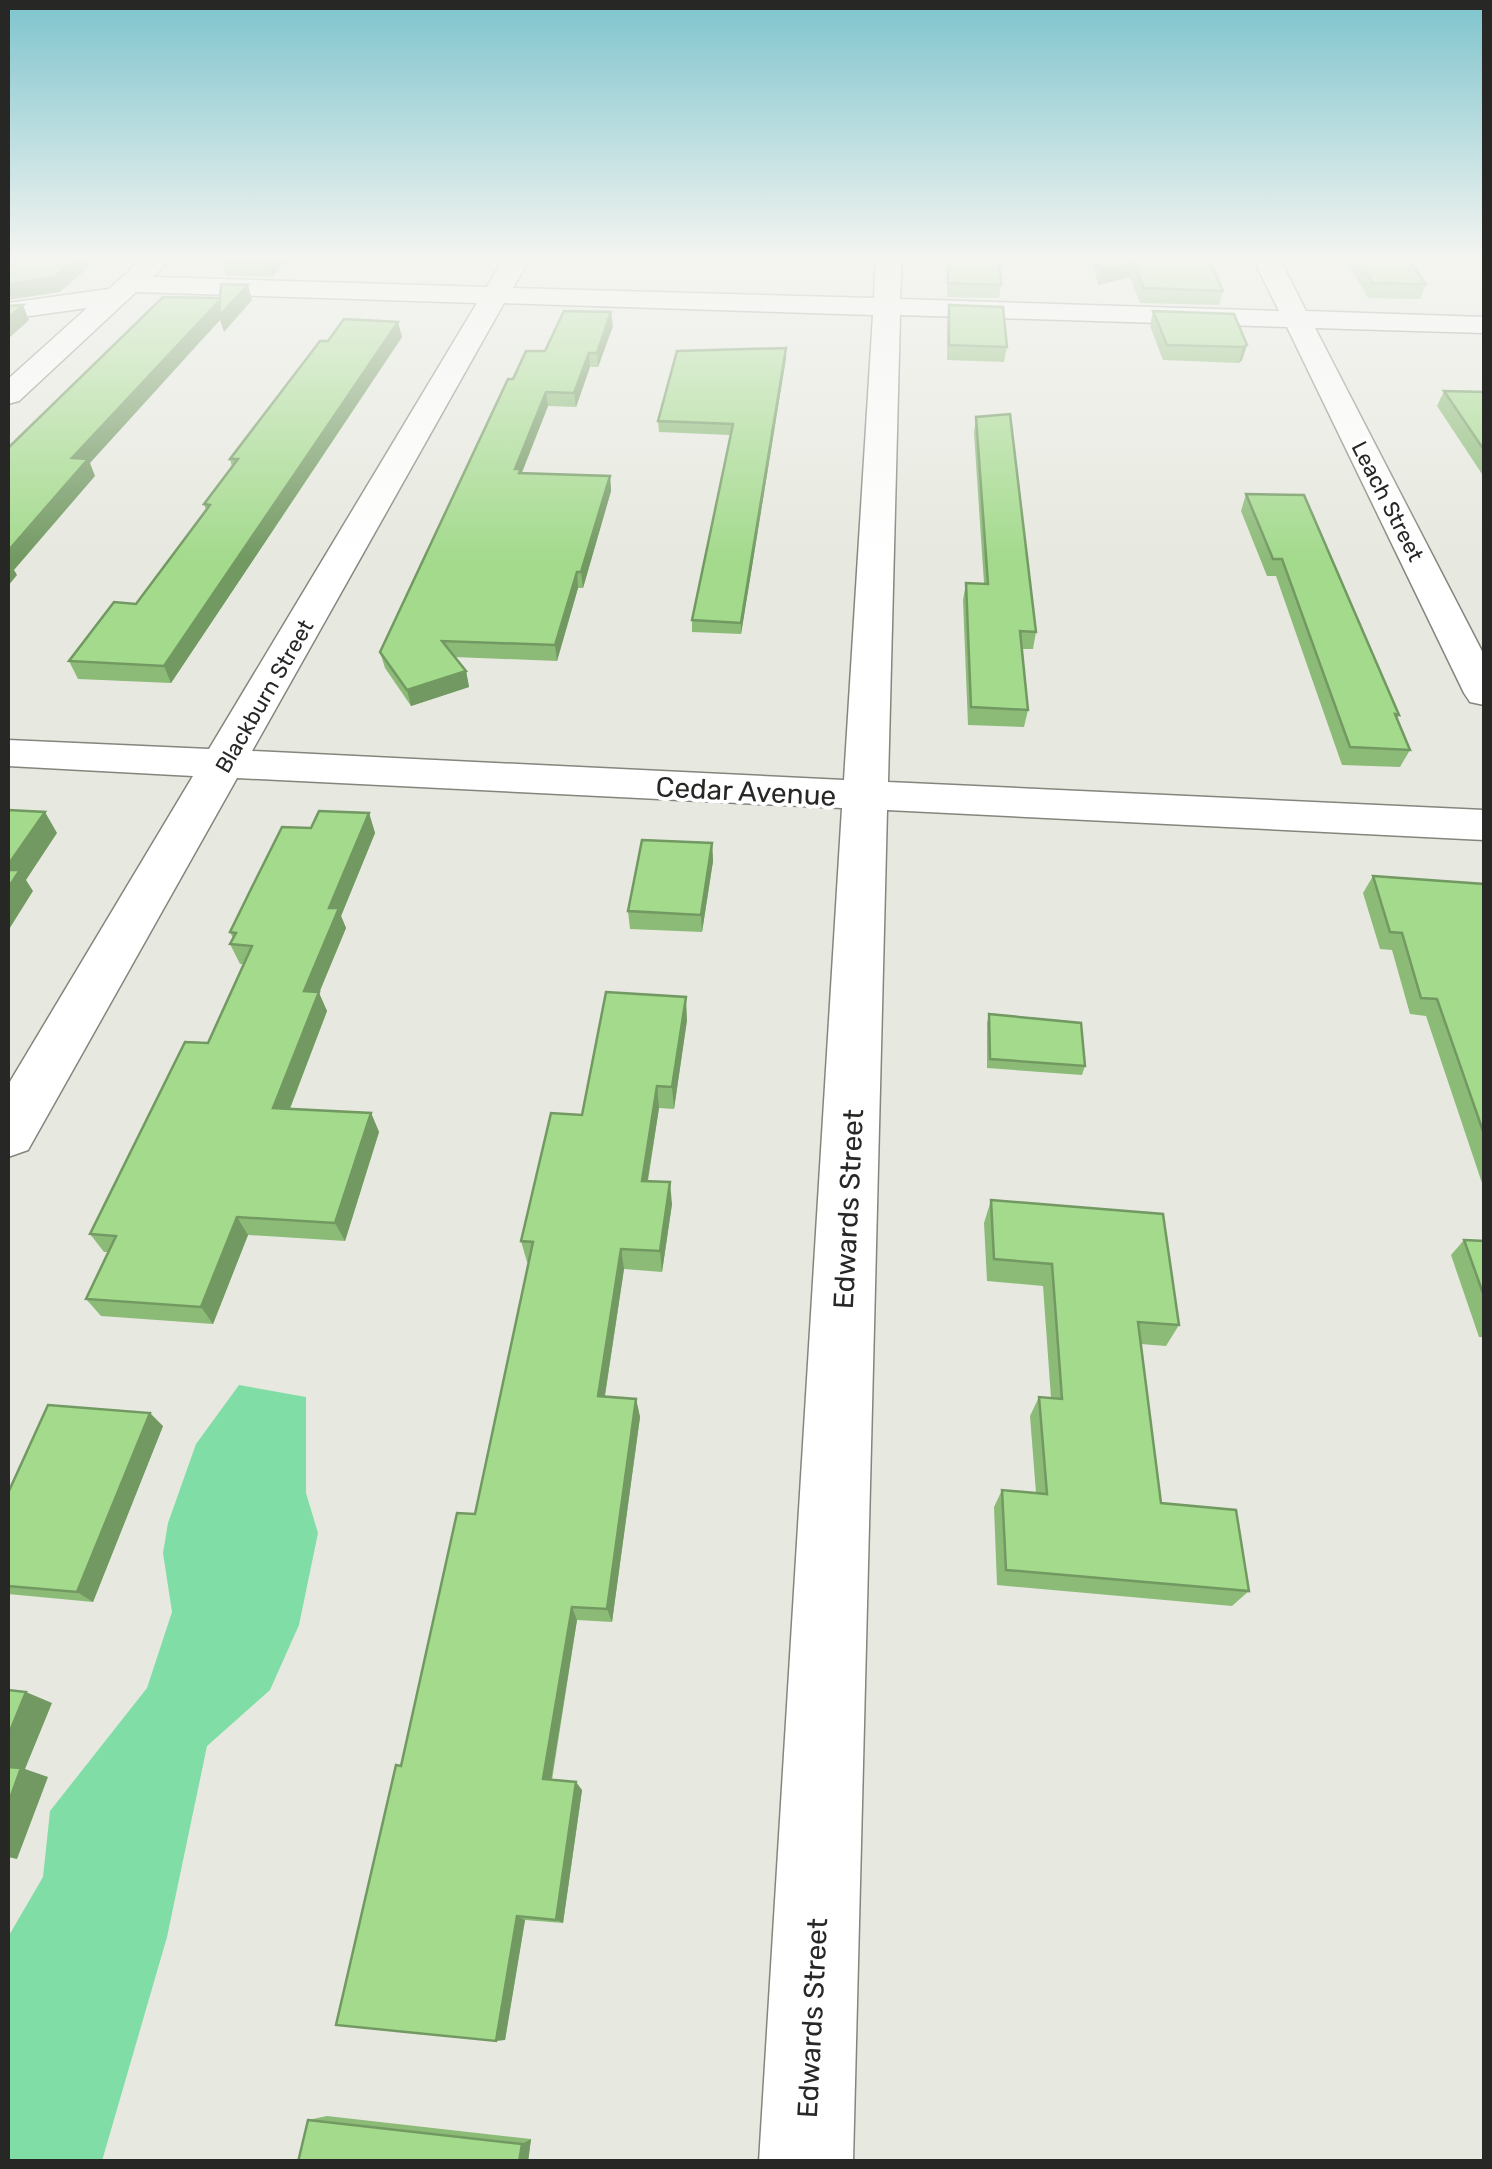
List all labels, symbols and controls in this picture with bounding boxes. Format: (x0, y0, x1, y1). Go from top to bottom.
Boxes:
street label: Leach Street (1346, 437, 1430, 566)
street label: Blackburn Street (210, 614, 319, 778)
street label: Cedar Avenue (655, 770, 837, 813)
street label: Edwards Street (827, 1108, 870, 1310)
street label: Edwards Street (791, 1917, 834, 2119)

